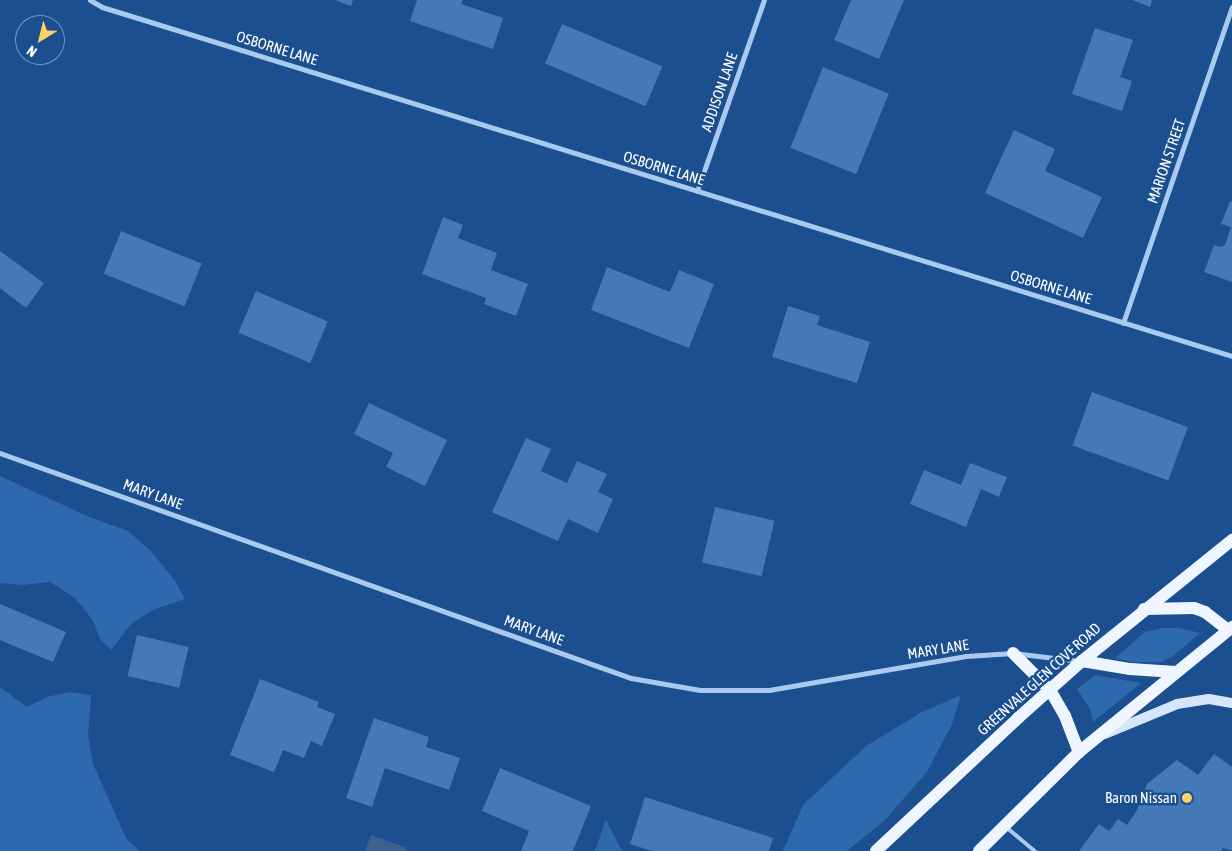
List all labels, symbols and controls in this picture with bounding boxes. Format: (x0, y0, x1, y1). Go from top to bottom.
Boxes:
north arrow (15, 15, 65, 65)
street label: OSBORNE LANE (234, 27, 320, 69)
text: N (24, 42, 40, 60)
street label: ADDISON LANE (697, 50, 741, 134)
street label: MARION STREET (1143, 116, 1189, 206)
street label: OSBORNE LANE (621, 147, 707, 189)
street label: OSBORNE LANE (1008, 266, 1094, 308)
street label: MARY LANE (121, 475, 185, 513)
street label: MARY LANE (502, 611, 566, 649)
street label: GREENVALE GLEN COVE ROAD (974, 619, 1104, 739)
street label: MARY LANE (906, 635, 970, 663)
place label: Baron Nissan (1105, 789, 1177, 807)
marker: Baron Nissan (1181, 792, 1193, 804)

